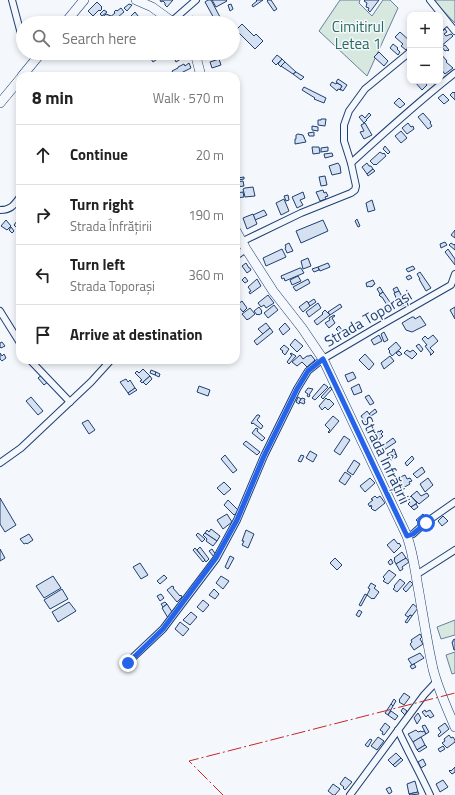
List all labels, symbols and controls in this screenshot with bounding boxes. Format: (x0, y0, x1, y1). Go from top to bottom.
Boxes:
map controls (407, 12, 443, 84)
button: + (407, 12, 443, 48)
park label: Cimitirul Letea 1 (332, 15, 384, 55)
search box (16, 16, 240, 60)
icon: search (30, 27, 52, 49)
text: Search here (62, 27, 136, 50)
button: − (407, 48, 443, 84)
text: 8 min (32, 85, 73, 111)
text: Walk · 570 m (153, 88, 224, 108)
text: Continue (70, 143, 128, 166)
icon: ahead (32, 144, 54, 166)
text: 20 m (196, 145, 224, 165)
text: Turn right (70, 193, 134, 216)
icon: right (32, 204, 54, 226)
text: 190 m (188, 205, 224, 225)
text: Strada Înfrățirii (70, 216, 152, 236)
text: Turn left (70, 253, 125, 276)
icon: left (32, 264, 54, 286)
text: 360 m (188, 265, 224, 285)
text: Strada Toporași (70, 276, 155, 296)
street label: Strada Toporași (320, 284, 416, 352)
text: Arrive at destination (70, 323, 203, 346)
icon: arrive (32, 324, 54, 346)
street label: Strada Înfrățirii (356, 412, 416, 508)
route start (417, 514, 435, 532)
route end (119, 654, 137, 672)

